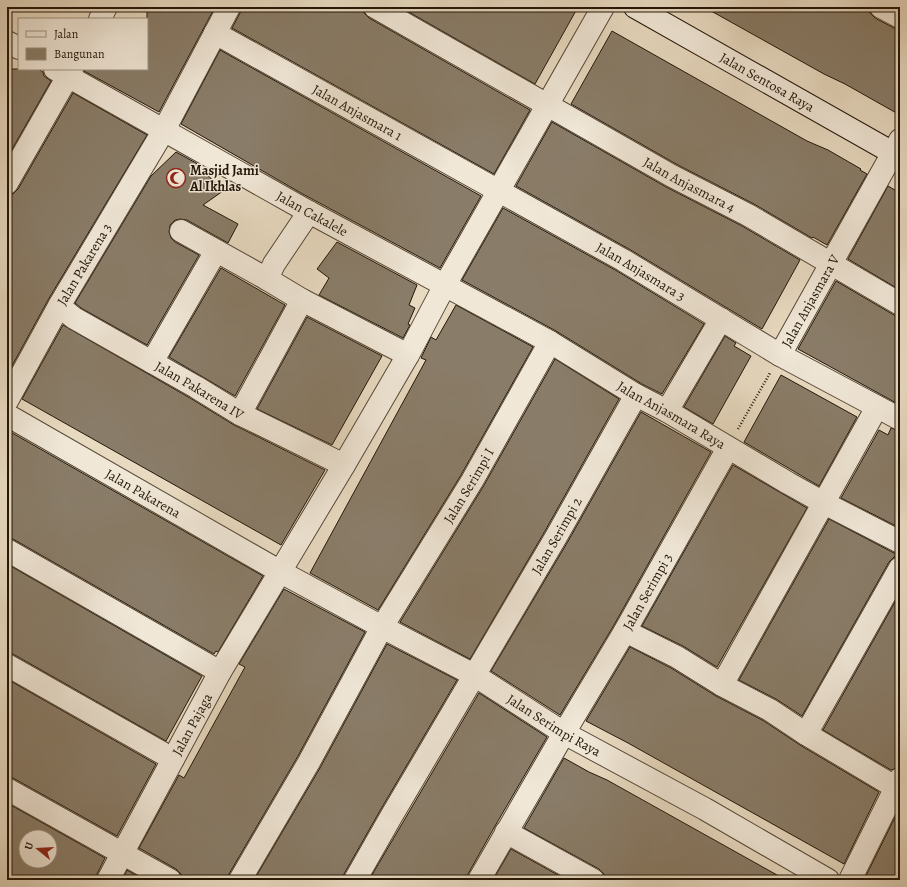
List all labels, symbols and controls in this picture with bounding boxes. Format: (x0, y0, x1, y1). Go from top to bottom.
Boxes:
legend (18, 18, 148, 70)
text: Jalan (54, 26, 79, 42)
text: Bangunan (54, 46, 105, 62)
street label: Jalan Sentosa Raya (716, 48, 818, 117)
street label: Jalan Anjasmara 1 (309, 80, 406, 145)
street label: Jalan Anjasmara 4 (640, 153, 738, 217)
place label: Masjid Jami Al Ikhlas (189, 161, 259, 196)
mosque icon: Masjid Jami Al Ikhlas (165, 167, 187, 189)
street label: Jalan Cakalele (273, 186, 351, 241)
street label: Jalan Pakarena 3 (52, 220, 116, 309)
street label: Jalan Anjasmara 3 (592, 238, 689, 306)
street label: Jalan Anjasmara V (777, 251, 844, 351)
street label: Jalan Pakarena IV (151, 357, 248, 424)
street label: Jalan Anjasmara Raya (613, 377, 729, 454)
street label: Jalan Serimpi I (439, 445, 499, 527)
street label: Jalan Pakarena (102, 464, 185, 523)
street label: Jalan Serimpi 2 (527, 493, 587, 578)
street label: Jalan Serimpi 3 (618, 550, 677, 634)
street label: Jalan Pajaga (168, 689, 217, 759)
street label: Jalan Serimpi Raya (503, 690, 605, 761)
north arrow (18, 829, 58, 869)
text: U (21, 840, 37, 852)

